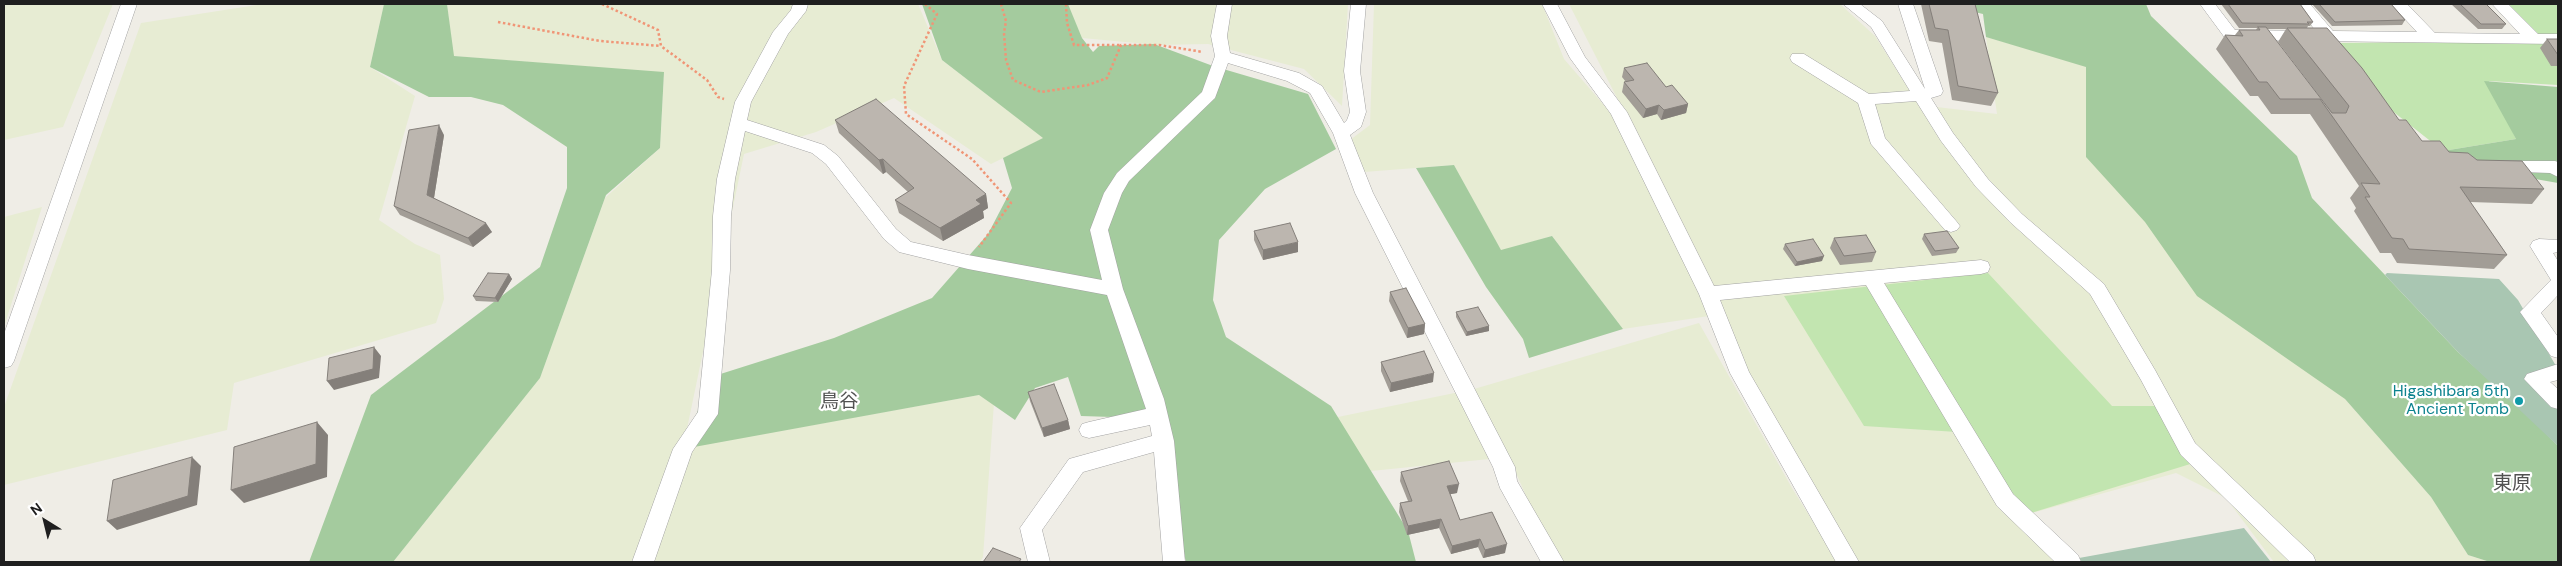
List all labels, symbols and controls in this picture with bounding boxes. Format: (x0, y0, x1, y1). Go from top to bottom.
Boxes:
place label: Higashibara 5th Ancient Tomb (2393, 382, 2509, 420)
district label: 鳥谷 (820, 391, 858, 413)
marker: Higashibara 5th Ancient Tomb (2513, 395, 2525, 407)
district label: 東原 (2493, 473, 2531, 495)
north arrow (20, 496, 70, 546)
text: N (27, 499, 46, 519)

